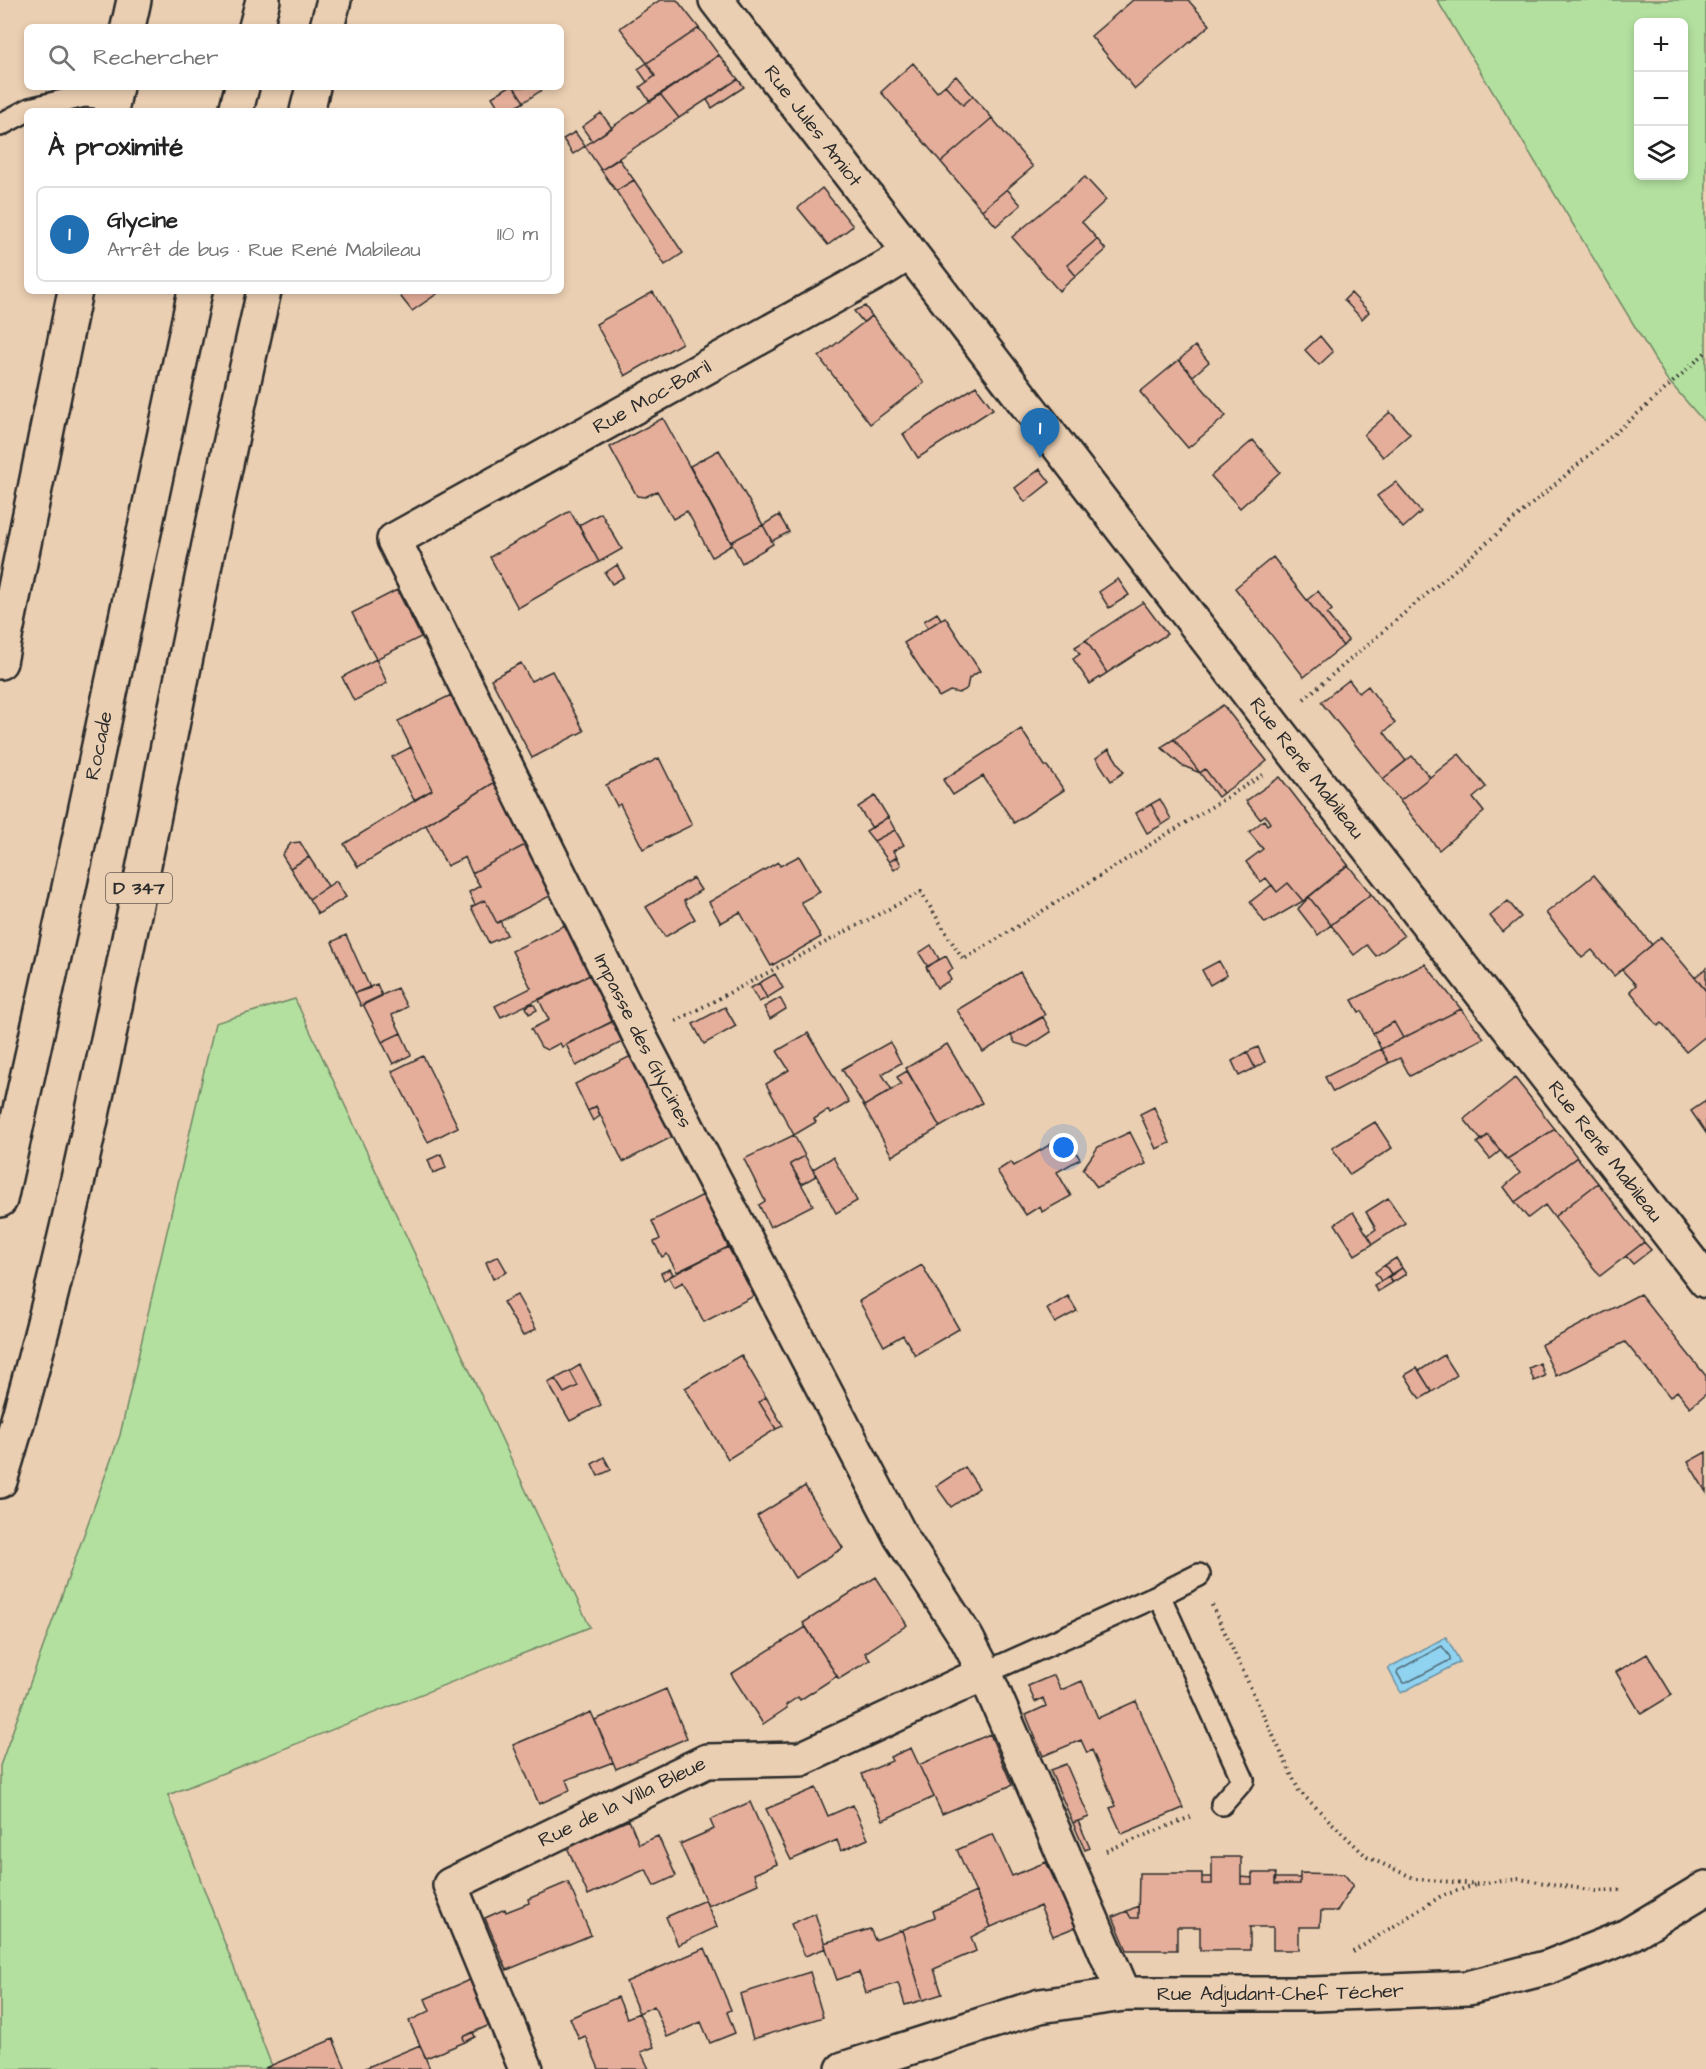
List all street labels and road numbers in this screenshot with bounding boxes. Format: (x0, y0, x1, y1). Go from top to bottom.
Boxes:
street label: Rue Jules Amiot (757, 59, 869, 193)
street label: Rue Moc-Baril (588, 353, 716, 441)
street label: Rue René Mabileau (1243, 691, 1371, 845)
street label: Rocade (78, 709, 120, 783)
road number: D 347 (106, 873, 172, 903)
street label: Impasse des Glycines (587, 949, 699, 1133)
street label: Rue René Mabileau (1541, 1075, 1669, 1228)
street label: Rue de la Villa Bleue (533, 1750, 711, 1854)
street label: Rue Adjudant-Chef Técher (1157, 1977, 1404, 2008)

